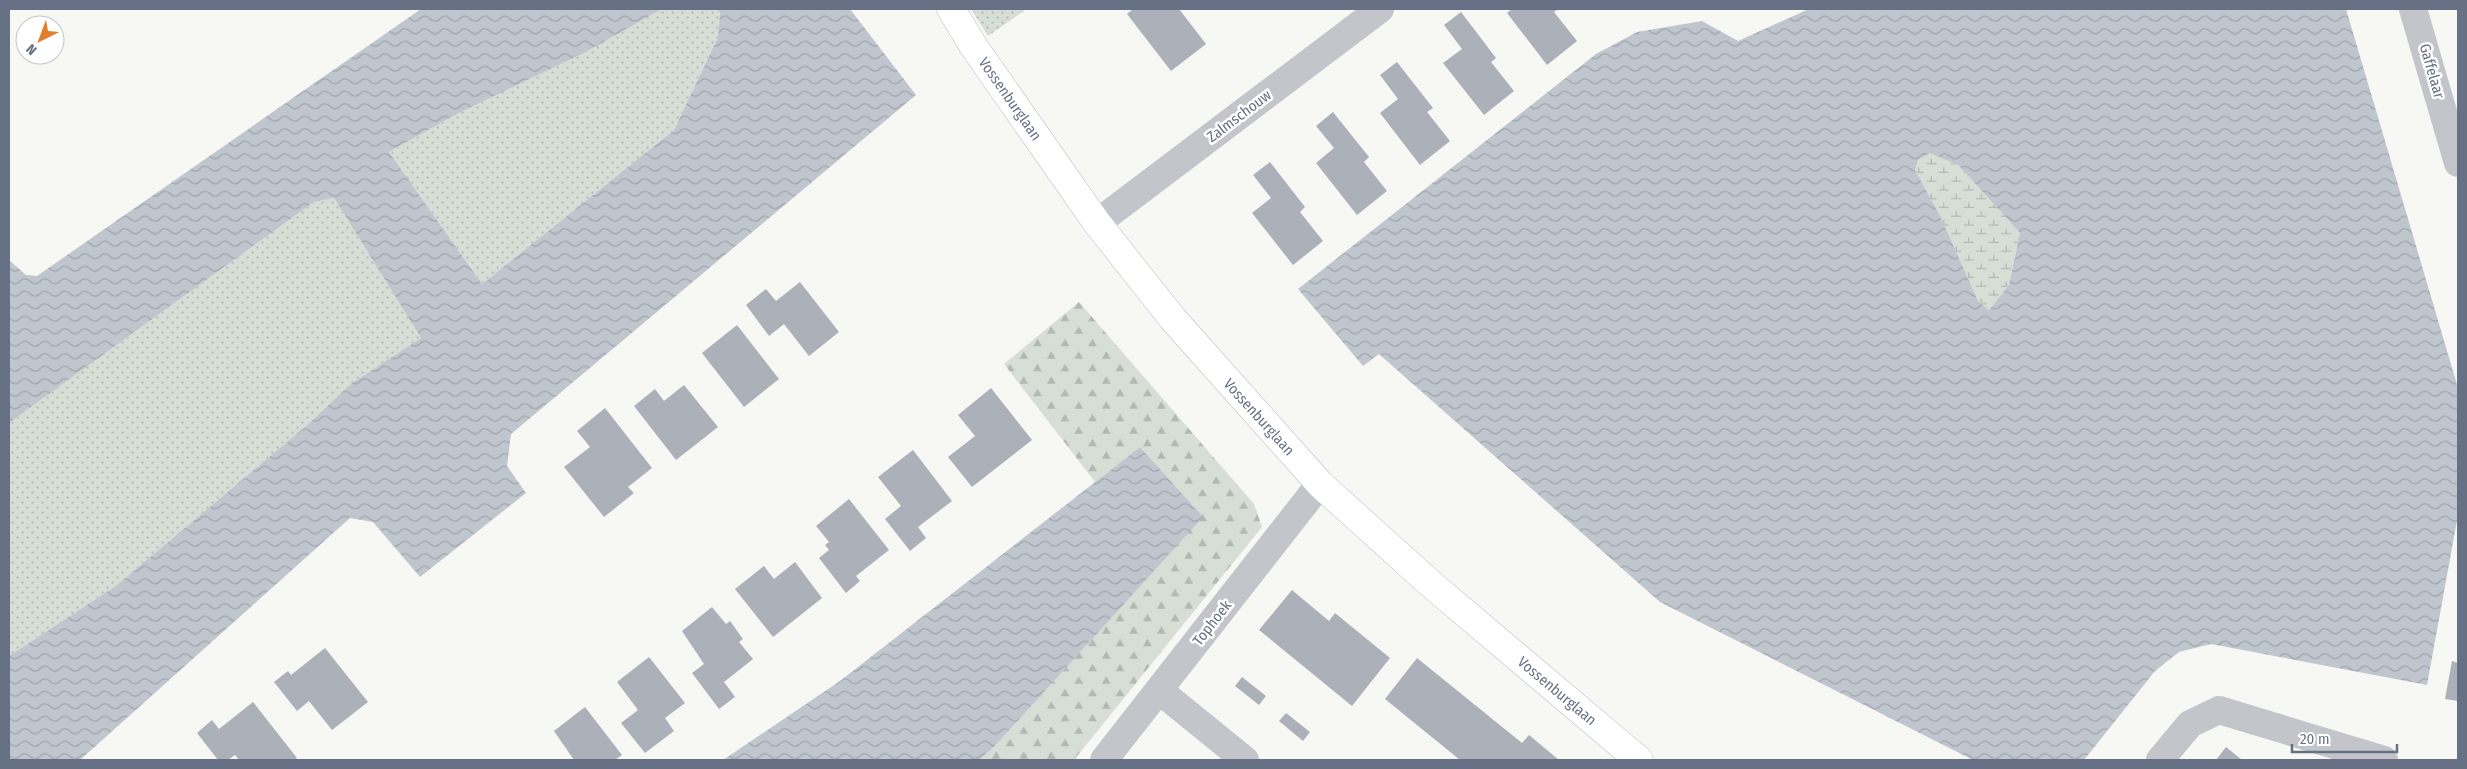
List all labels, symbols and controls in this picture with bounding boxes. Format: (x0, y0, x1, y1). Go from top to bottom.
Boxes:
north arrow (15, 15, 65, 65)
text: N (23, 40, 40, 58)
street label: Gaffelaar (2416, 42, 2449, 101)
street label: Vossenburglaan (975, 54, 1045, 144)
street label: Zalmschouw (1203, 86, 1275, 146)
street label: Vossenburglaan (1220, 375, 1298, 459)
street label: Tophoek (1189, 597, 1235, 649)
street label: Vossenburglaan (1514, 653, 1600, 729)
scale bar (2292, 722, 2397, 754)
text: 20 m (2300, 730, 2330, 748)

